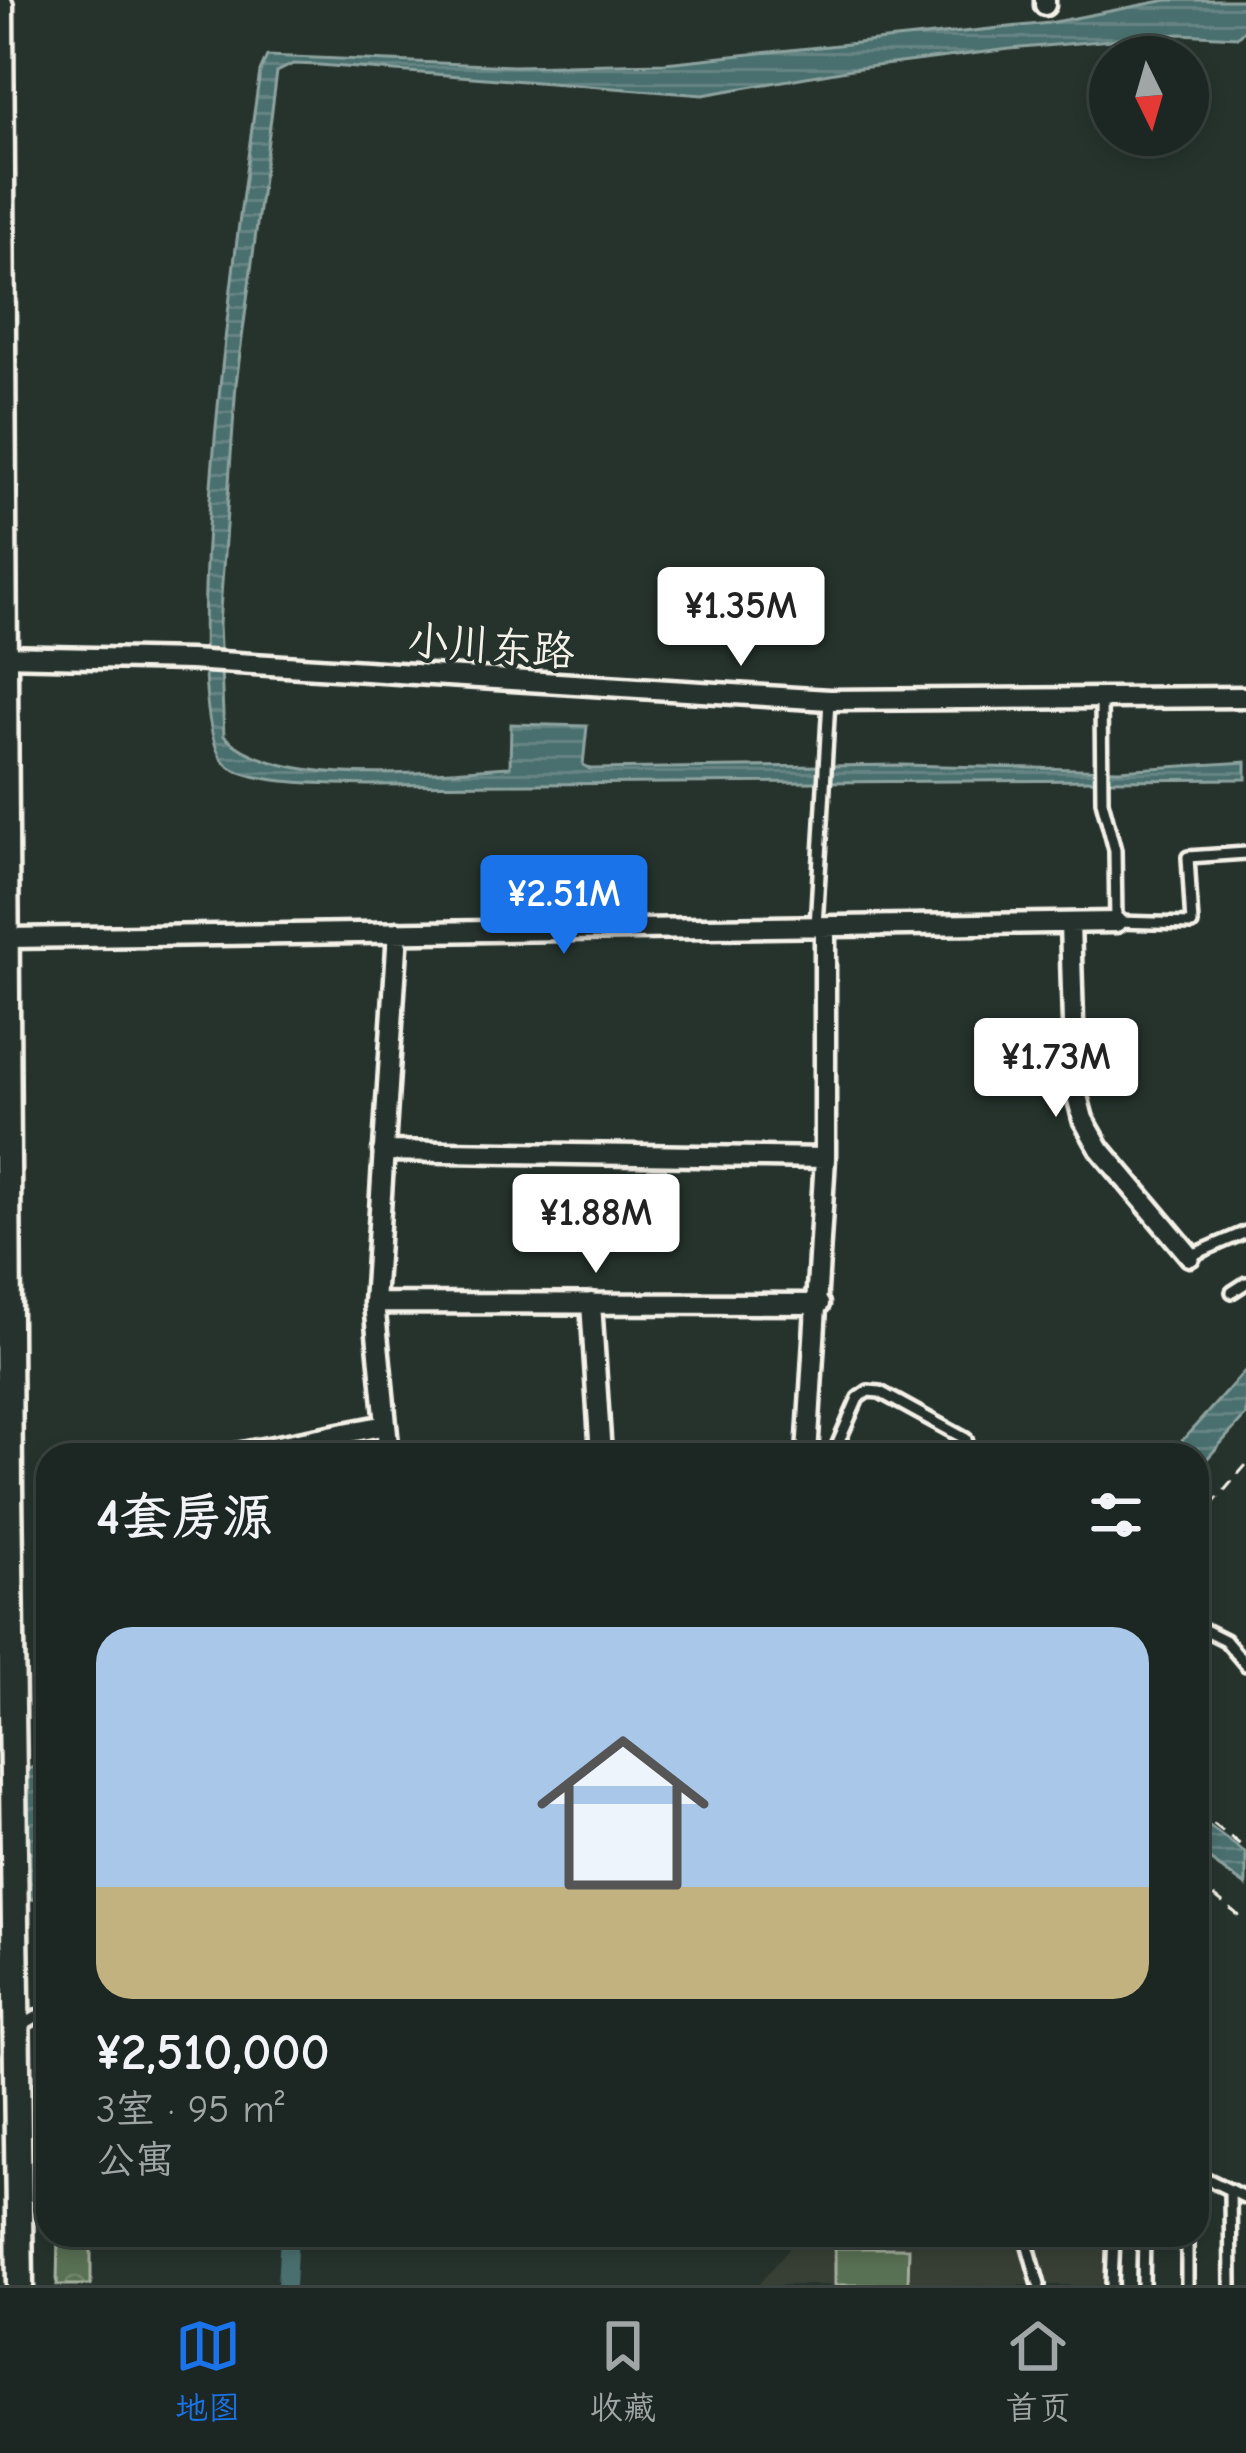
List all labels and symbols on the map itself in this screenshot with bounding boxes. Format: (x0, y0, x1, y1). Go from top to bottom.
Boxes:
north arrow (1089, 36, 1209, 156)
pin: ¥1.35M (643, 567, 839, 669)
street label: 小川东路 (405, 616, 576, 677)
pin: ¥2.51M (466, 855, 662, 957)
pin: ¥1.73M (958, 1018, 1154, 1120)
pin: ¥1.88M (498, 1174, 694, 1276)

